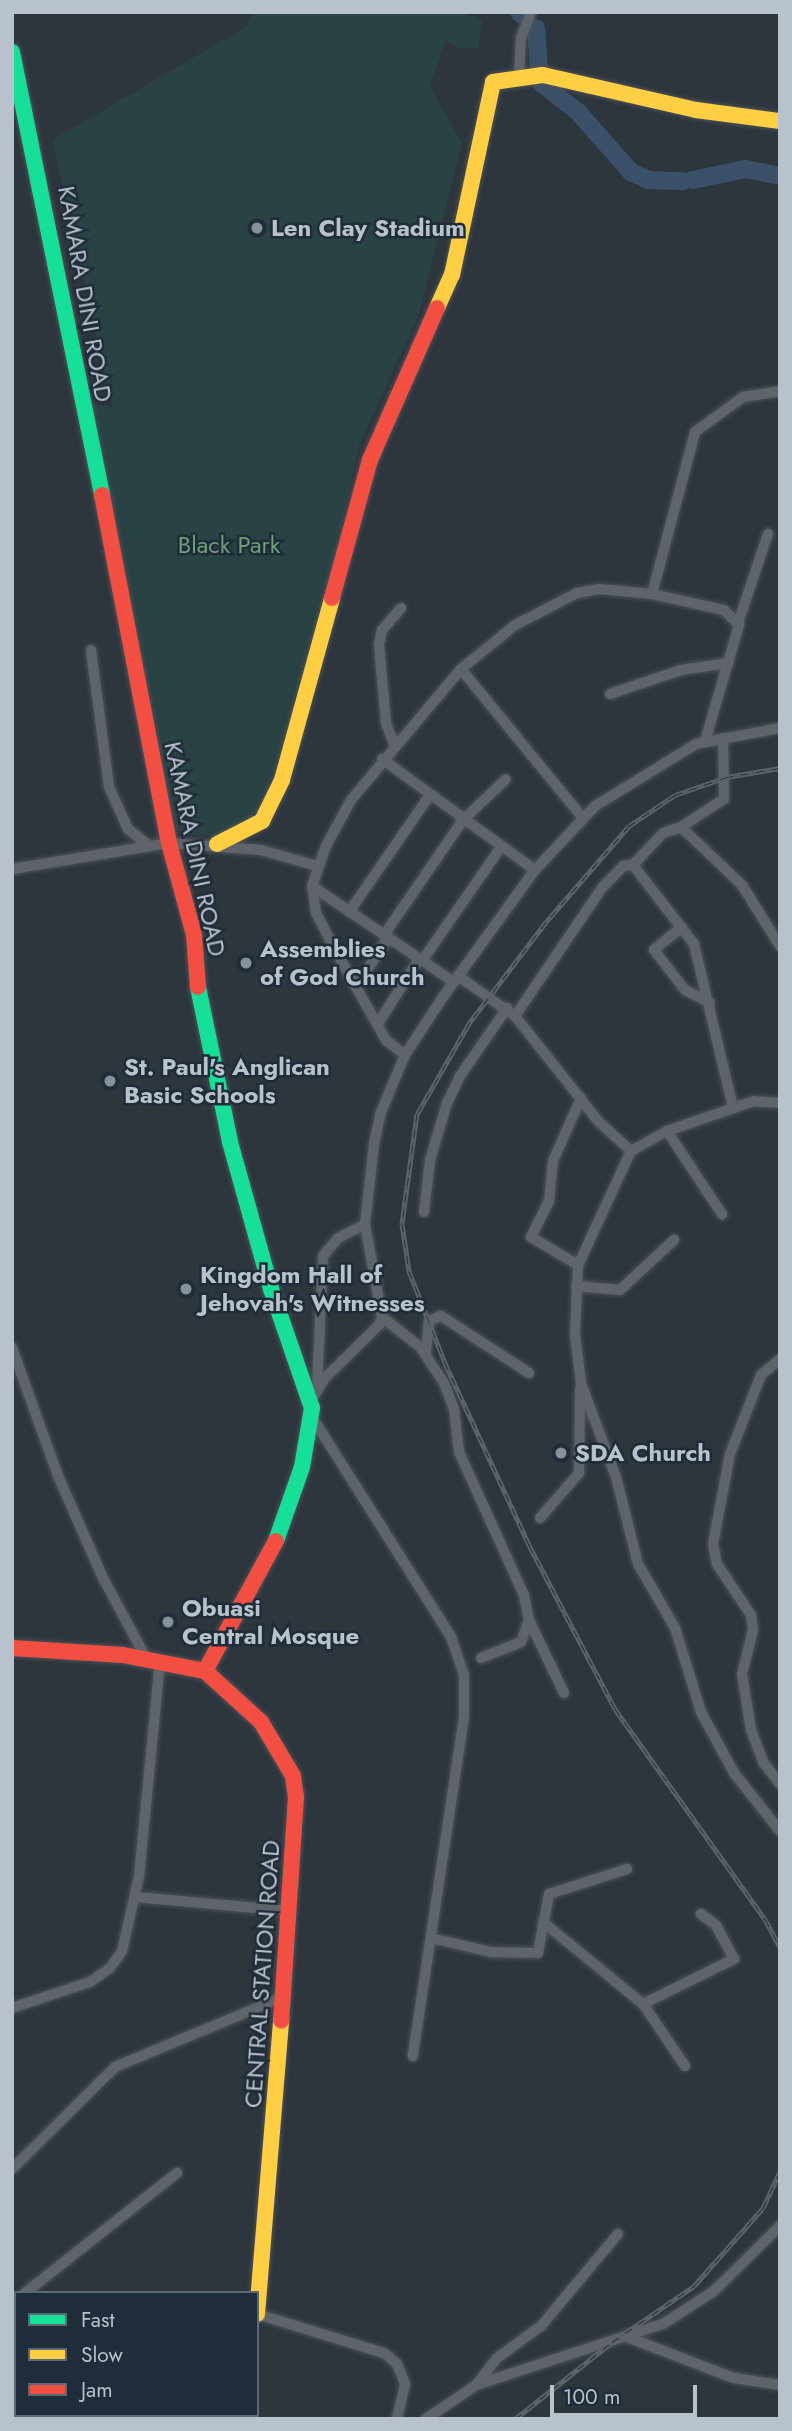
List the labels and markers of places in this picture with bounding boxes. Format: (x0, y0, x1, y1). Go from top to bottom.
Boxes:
place label: Len Clay Stadium (271, 214, 465, 242)
marker: Len Clay Stadium (249, 220, 265, 236)
place label: Assemblies of God Church (260, 935, 425, 991)
marker: Assemblies of God Church (238, 955, 254, 971)
place label: St. Paul's Anglican Basic Schools (124, 1053, 330, 1109)
marker: St. Paul's Anglican Basic Schools (102, 1073, 118, 1089)
place label: Kingdom Hall of Jehovah's Witnesses (200, 1261, 425, 1317)
marker: Kingdom Hall of Jehovah's Witnesses (178, 1281, 194, 1297)
place label: SDA Church (575, 1439, 711, 1467)
marker: SDA Church (553, 1445, 569, 1461)
place label: Obuasi Central Mosque (182, 1594, 359, 1650)
marker: Obuasi Central Mosque (160, 1614, 176, 1630)

